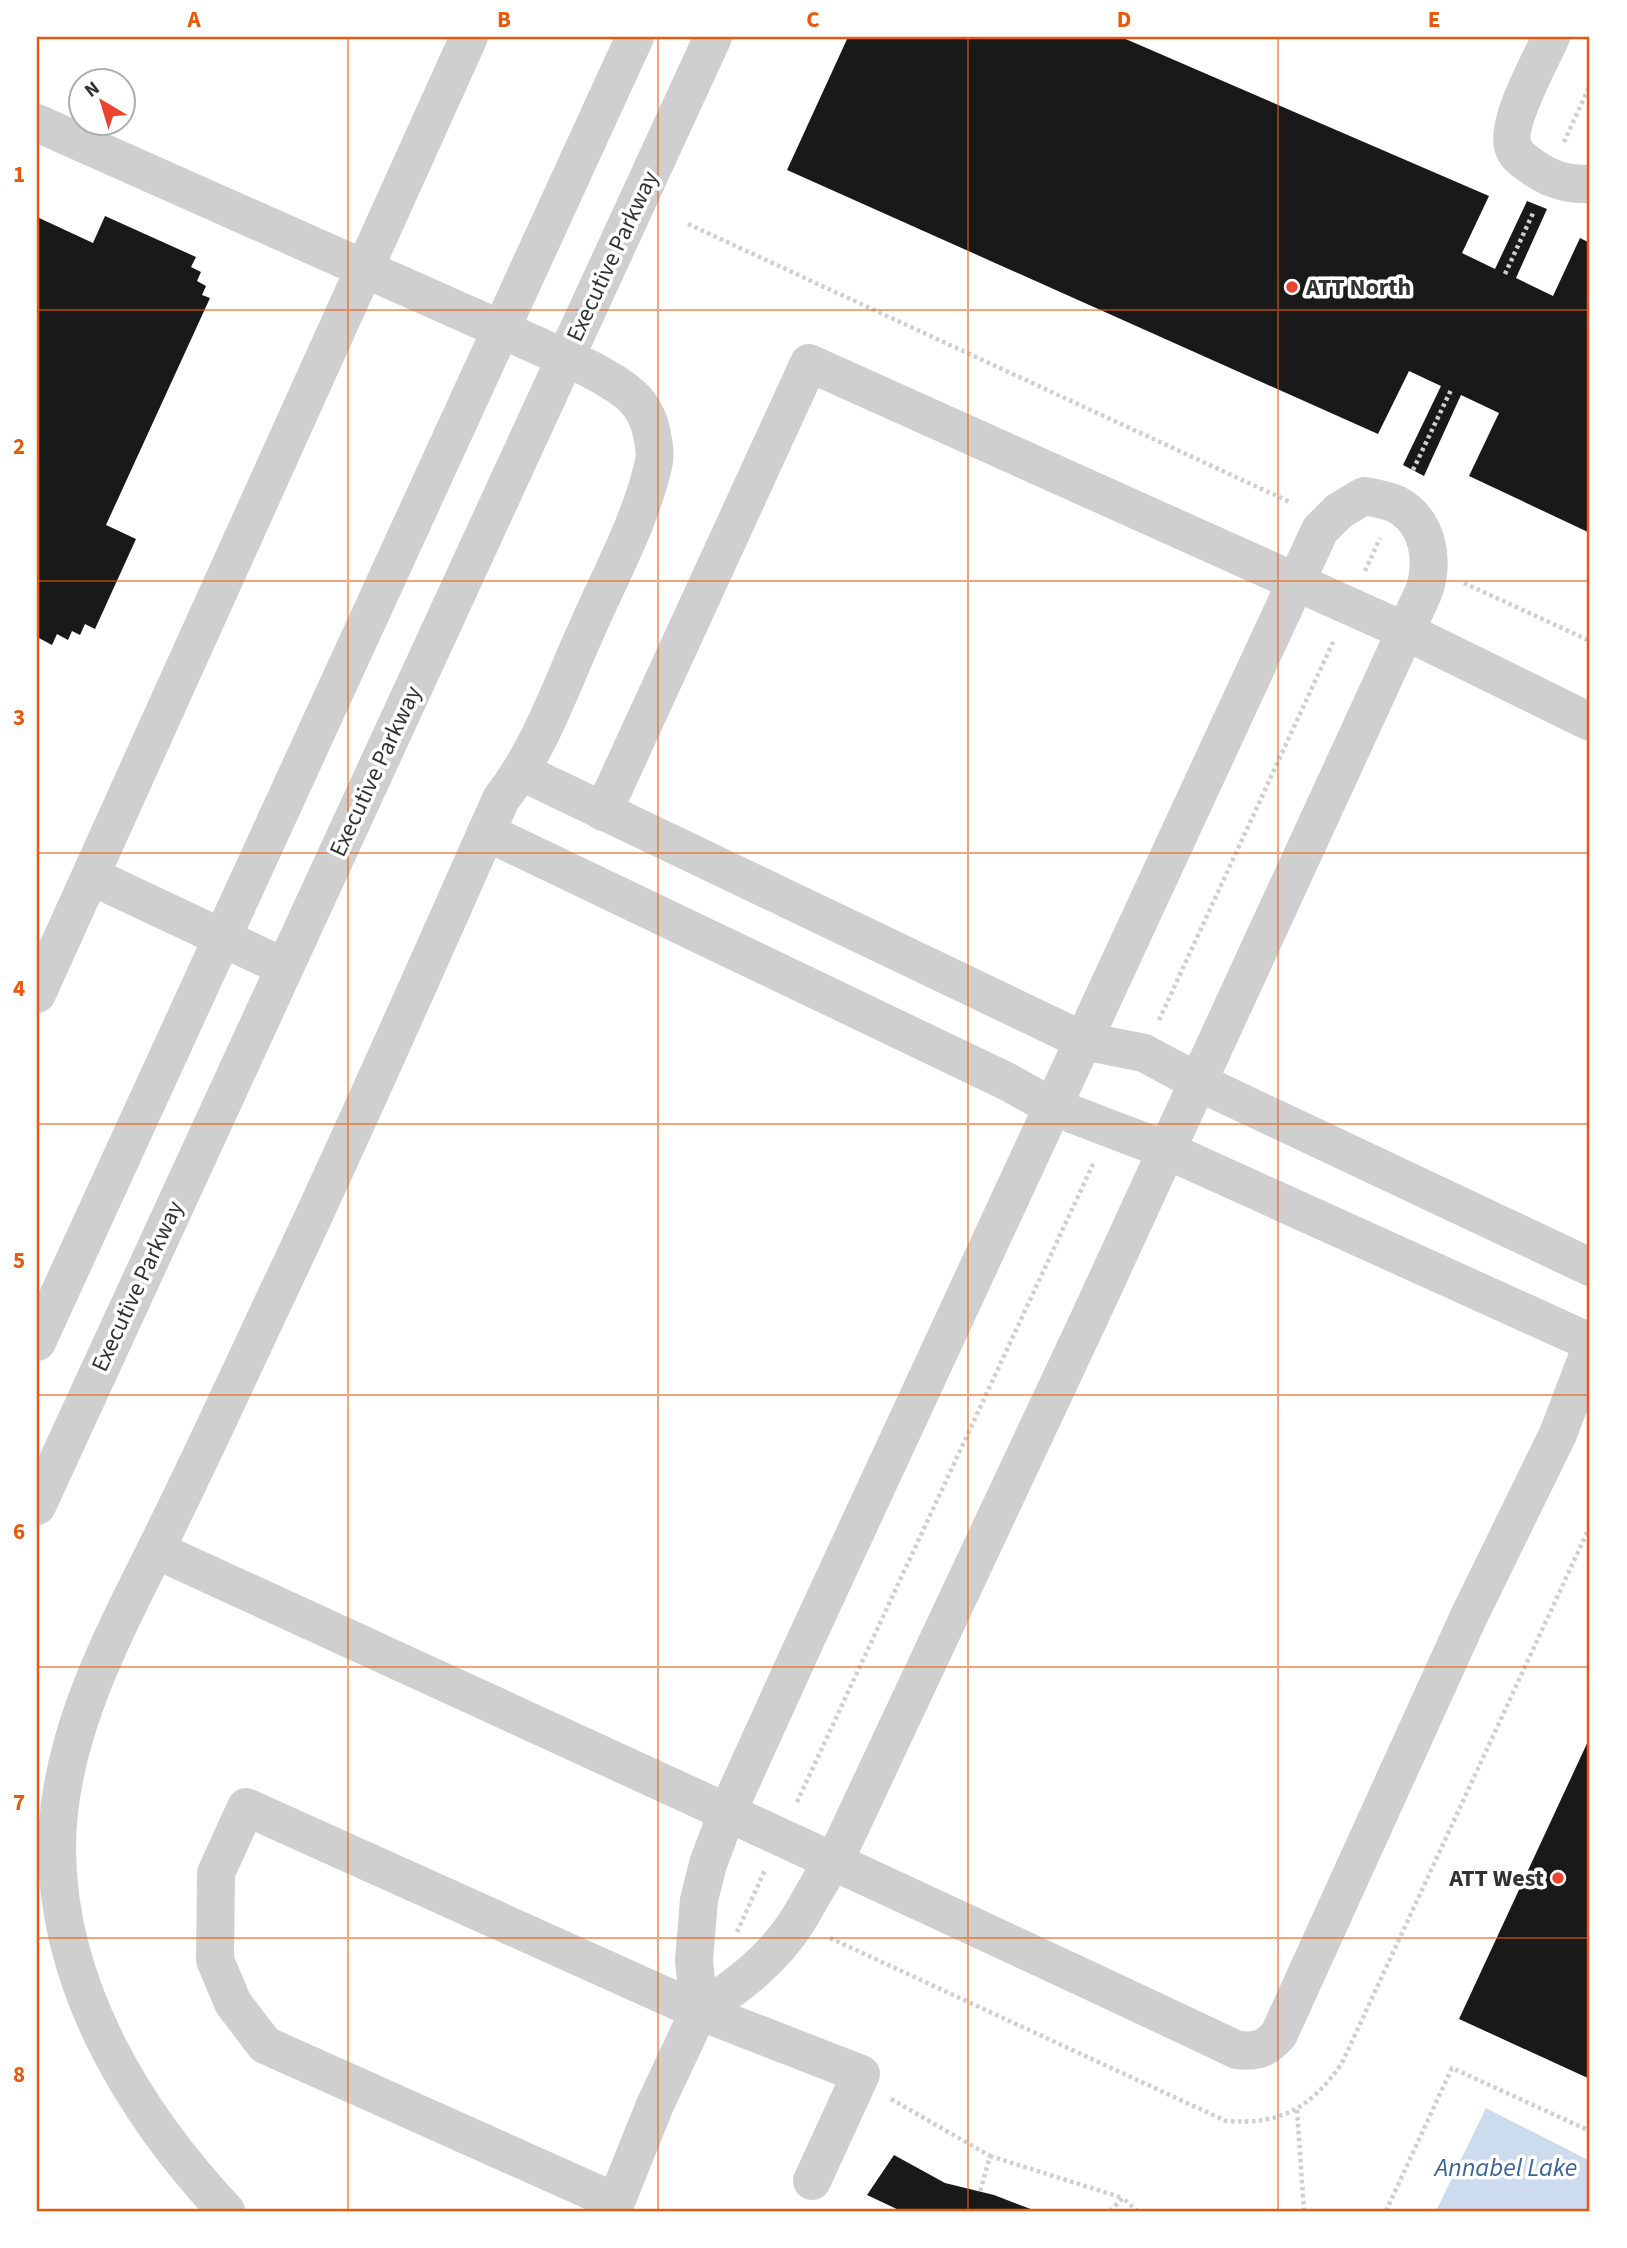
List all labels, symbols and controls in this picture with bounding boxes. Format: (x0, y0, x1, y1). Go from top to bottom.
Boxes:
text: A (186, 3, 201, 36)
text: B (497, 3, 511, 36)
text: C (806, 3, 820, 36)
text: D (1117, 3, 1131, 36)
text: E (1428, 3, 1440, 36)
north arrow (66, 66, 136, 136)
text: N (79, 75, 106, 104)
text: 1 (13, 158, 25, 191)
street label: Executive Parkway (557, 165, 667, 347)
place label: ATT North (1305, 270, 1411, 305)
marker: ATT North (1284, 279, 1300, 295)
text: 2 (13, 430, 25, 463)
street label: Executive Parkway (320, 680, 430, 862)
text: 3 (13, 701, 25, 734)
text: 4 (13, 972, 25, 1005)
street label: Executive Parkway (82, 1195, 192, 1377)
text: 5 (13, 1244, 25, 1277)
text: 6 (13, 1515, 25, 1548)
text: 7 (13, 1786, 25, 1819)
place label: ATT West (1448, 1861, 1544, 1896)
marker: ATT West (1550, 1870, 1566, 1886)
text: 8 (13, 2058, 25, 2091)
water label: Annabel Lake (1433, 2149, 1577, 2186)

